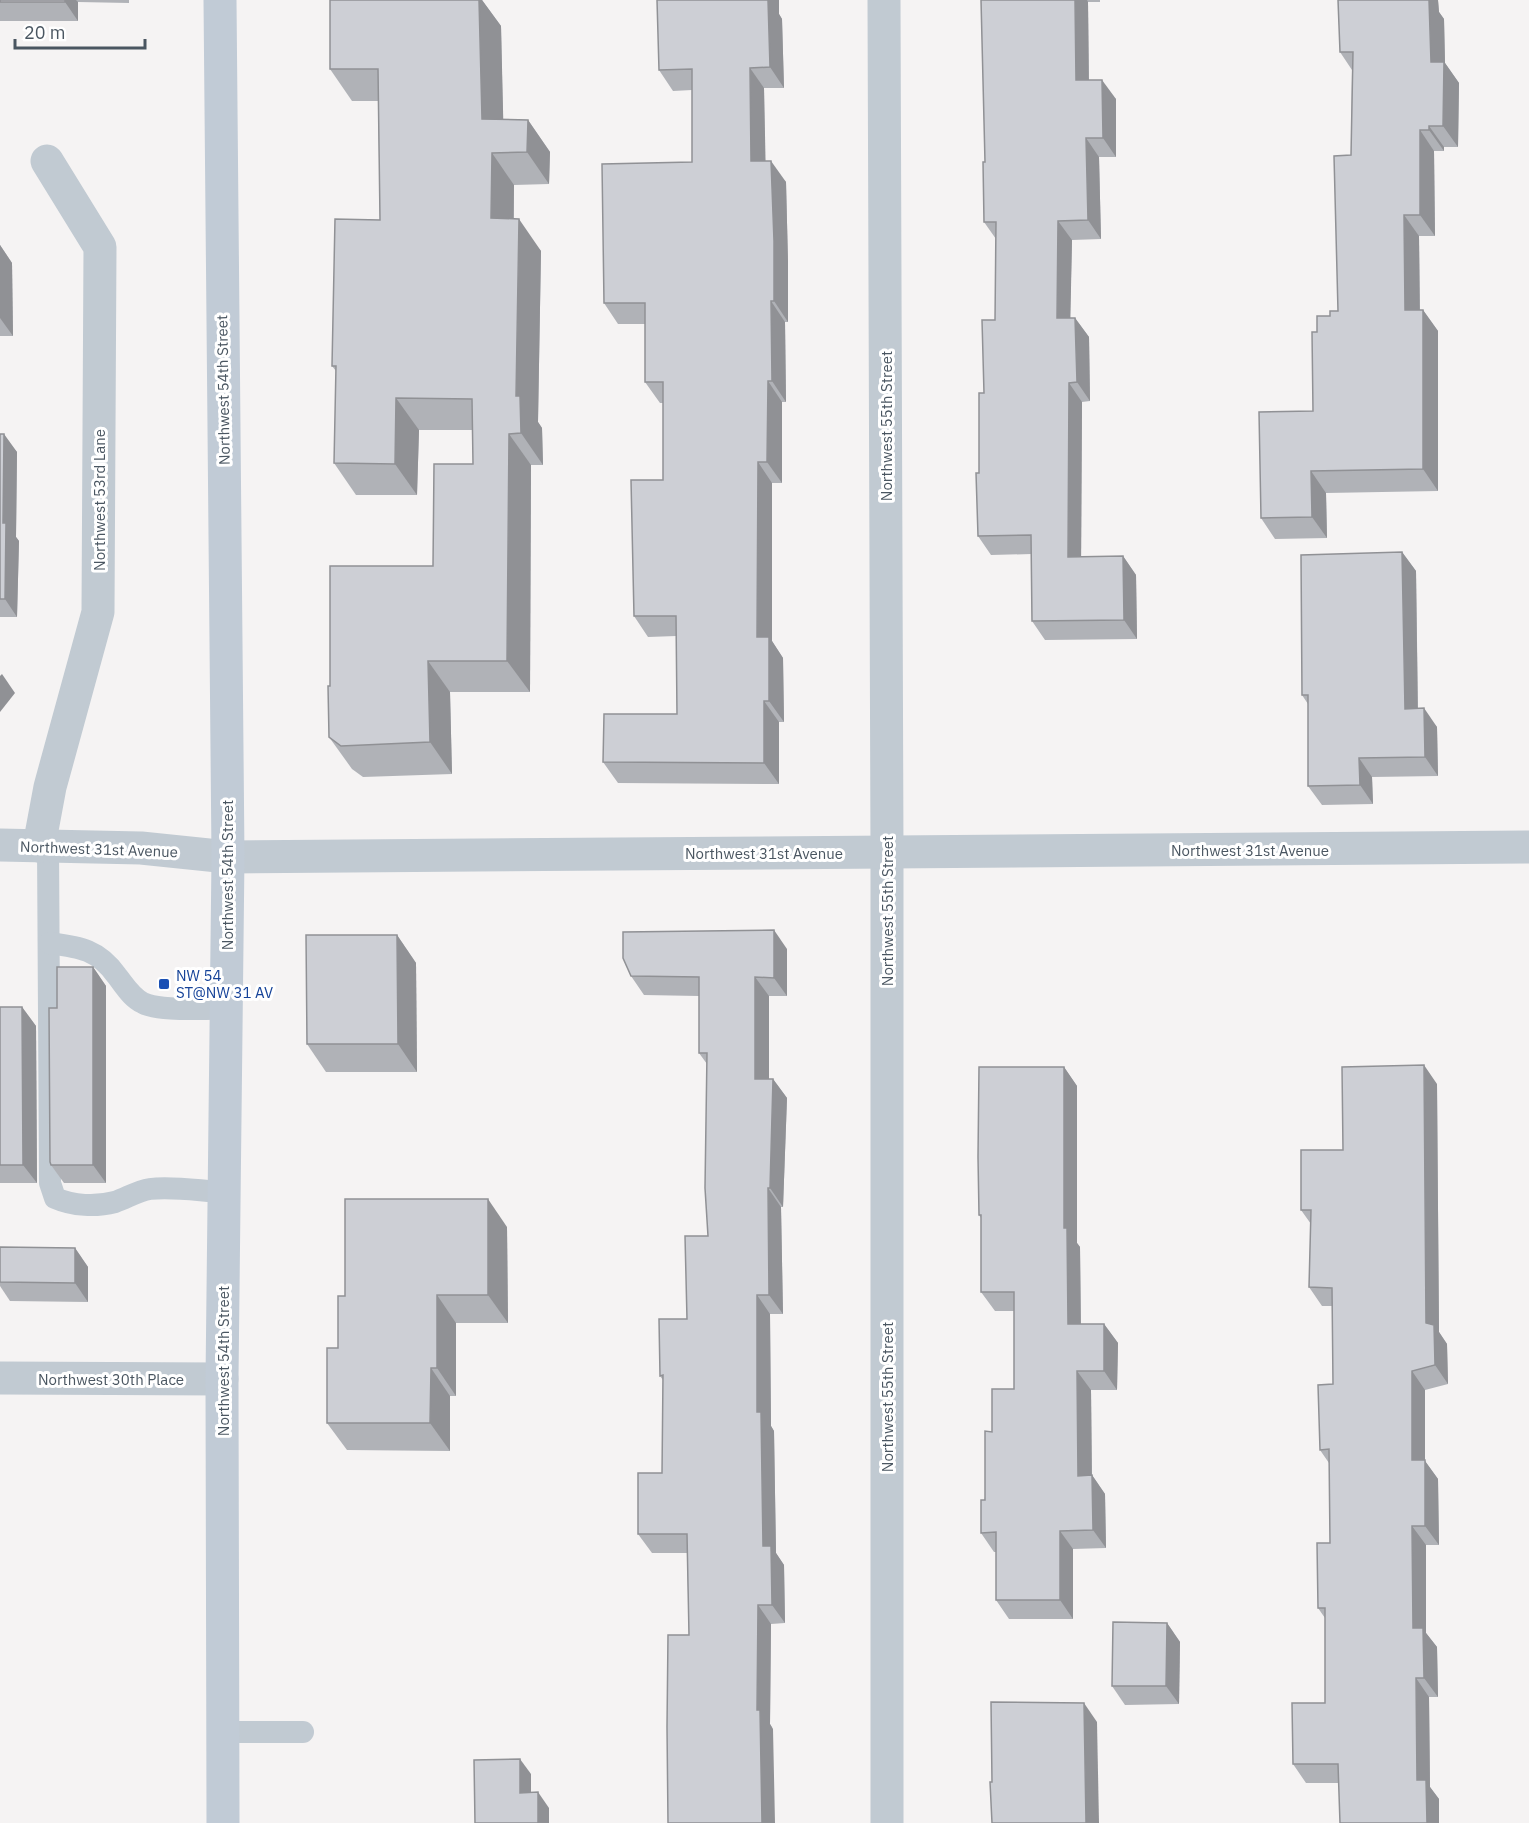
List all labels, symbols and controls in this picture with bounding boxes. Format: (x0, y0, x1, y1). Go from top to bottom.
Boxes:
scale bar (15, 12, 146, 50)
text: 20 m (24, 21, 66, 44)
street label: Northwest 54th Street (212, 315, 234, 465)
street label: Northwest 55th Street (877, 351, 896, 501)
street label: Northwest 53rd Lane (90, 429, 109, 571)
street label: Northwest 54th Street (218, 800, 237, 950)
street label: Northwest 55th Street (878, 836, 897, 986)
street label: Northwest 31st Avenue (20, 837, 178, 861)
street label: Northwest 31st Avenue (1171, 841, 1329, 860)
street label: Northwest 31st Avenue (685, 844, 843, 863)
place label: NW 54 ST@NW 31 AV (176, 966, 273, 1002)
marker: NW 54 ST@NW 31 AV (157, 977, 171, 991)
street label: Northwest 54th Street (214, 1286, 233, 1436)
street label: Northwest 55th Street (878, 1322, 897, 1472)
street label: Northwest 30th Place (38, 1370, 184, 1389)

